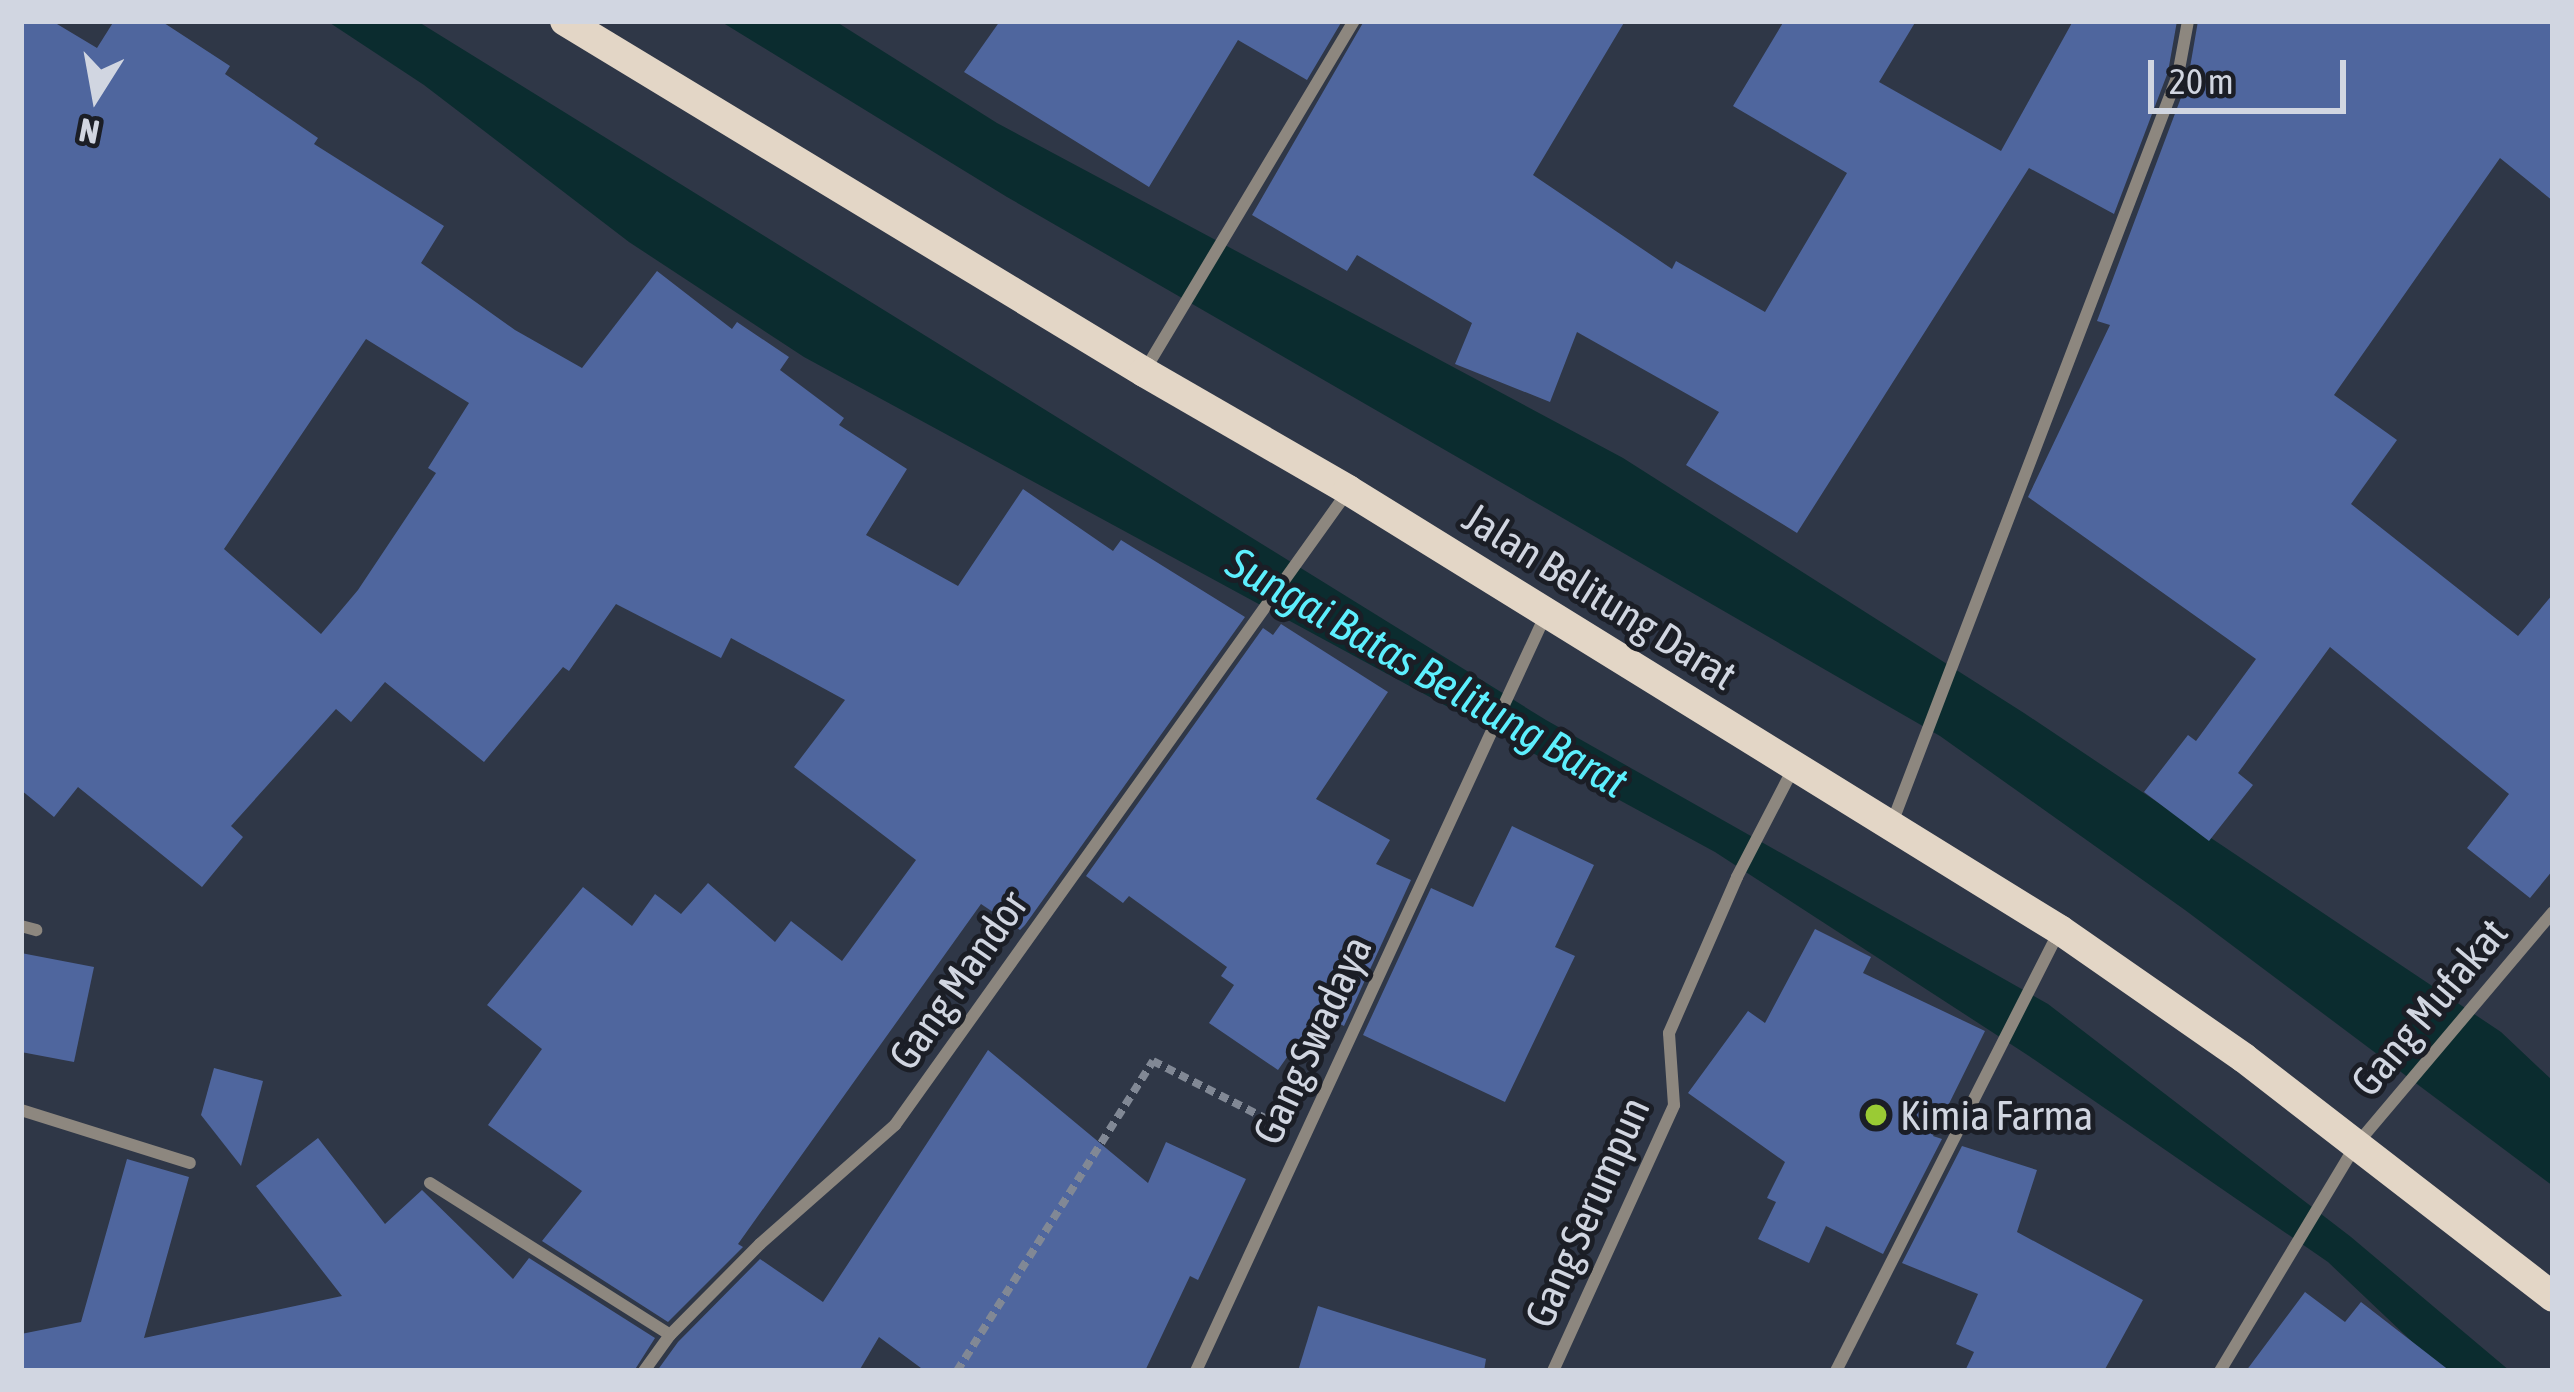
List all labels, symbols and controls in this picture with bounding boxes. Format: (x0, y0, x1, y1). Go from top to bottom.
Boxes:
north arrow (36, 36, 156, 156)
scale bar (2154, 36, 2352, 110)
text: 20 m (2169, 60, 2234, 102)
text: N (76, 111, 102, 152)
street label: Jalan Belitung Darat (1454, 492, 1746, 700)
water label: Sungai Batas Belitung Barat (1217, 536, 1637, 810)
street label: Gang Mandor (878, 881, 1038, 1079)
street label: Gang Mufakat (2340, 908, 2518, 1106)
street label: Gang Swadaya (1242, 928, 1382, 1152)
street label: Gang Serumpun (1514, 1089, 1660, 1335)
place label: Kimia Farma (1900, 1090, 2093, 1140)
marker: Kimia Farma (1863, 1102, 1889, 1128)

